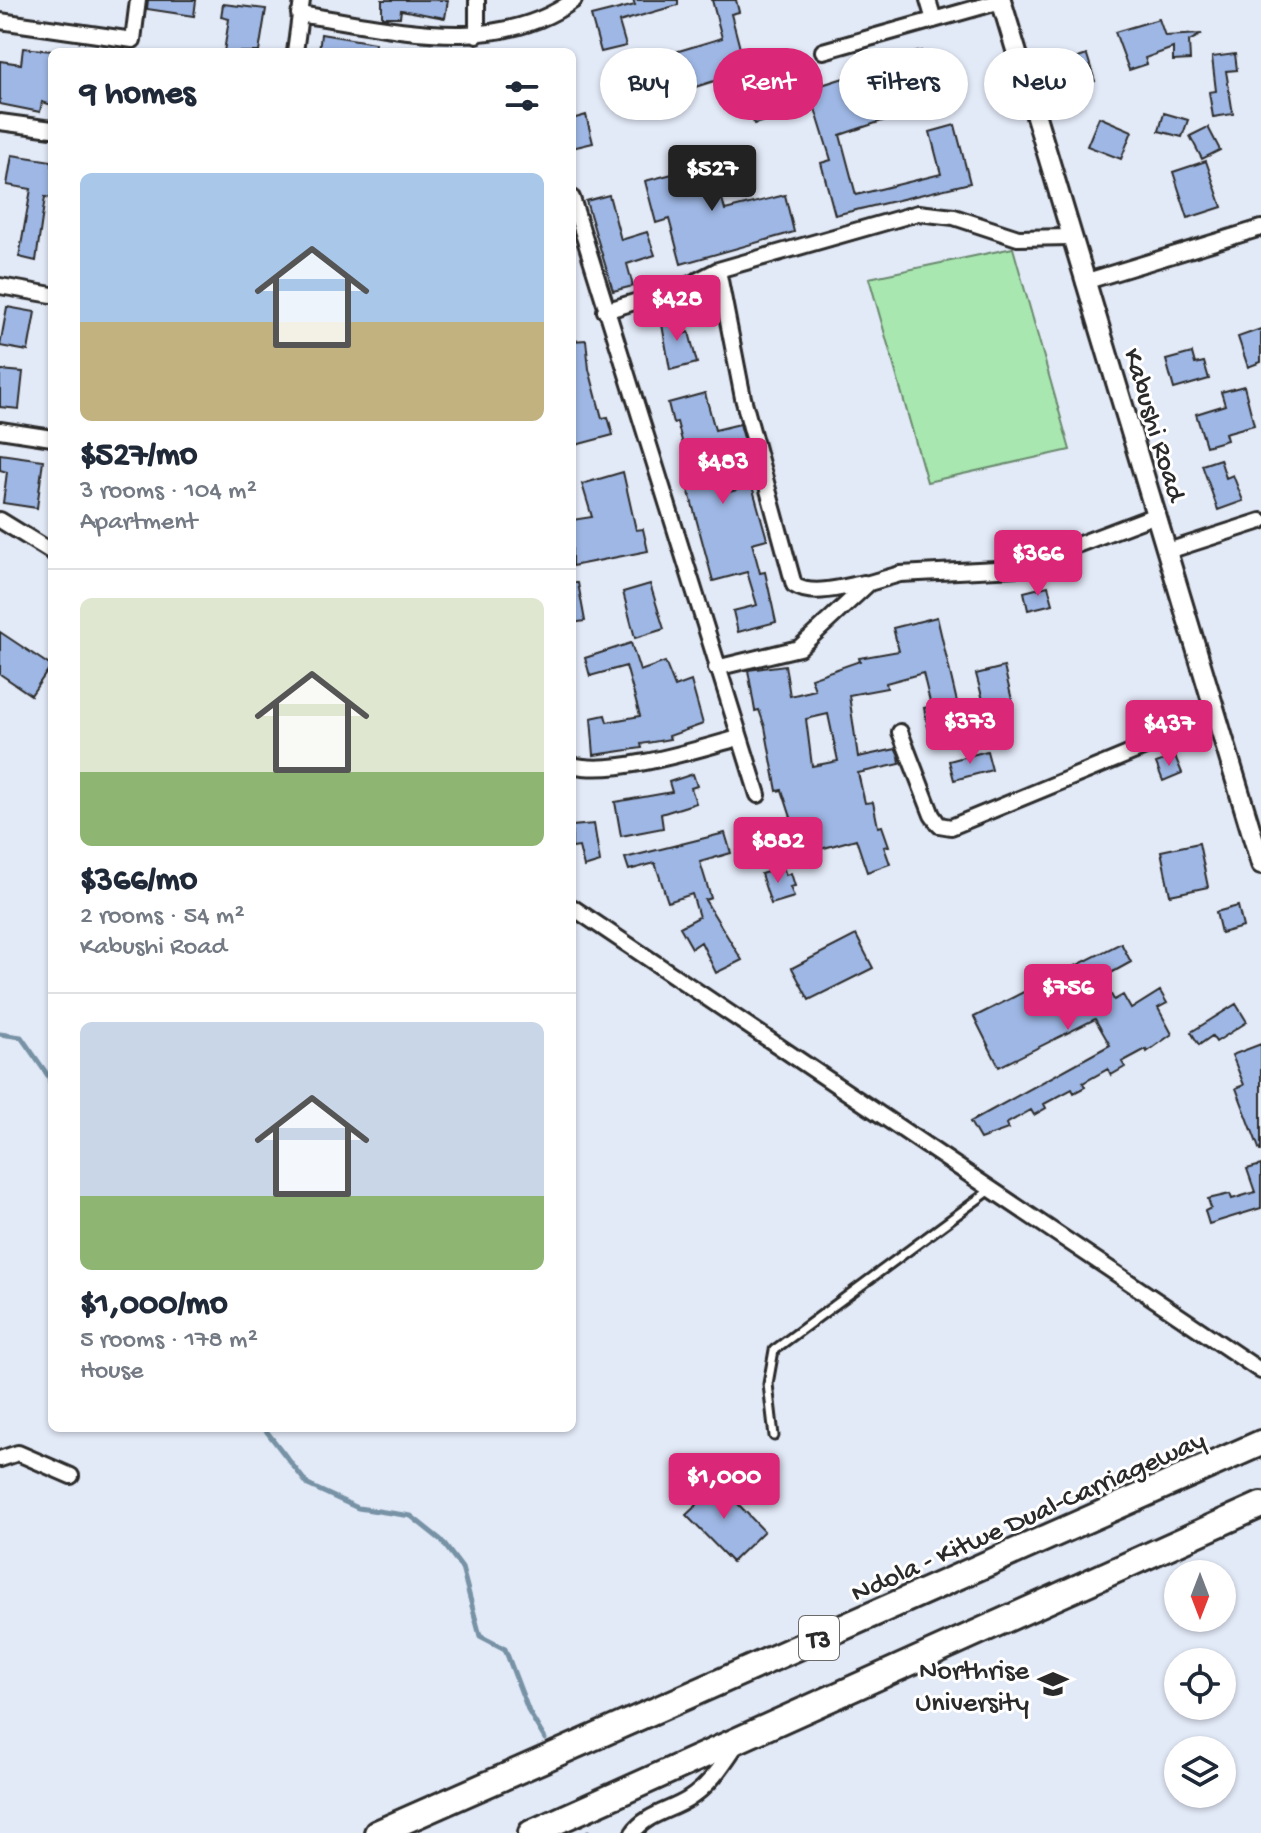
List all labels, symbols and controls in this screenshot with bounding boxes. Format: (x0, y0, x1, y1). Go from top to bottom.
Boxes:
chip: Buy (600, 48, 697, 120)
chip: Rent (713, 48, 823, 120)
chip: Filters (839, 48, 968, 120)
chip: New (984, 48, 1094, 120)
icon: filters (500, 74, 544, 118)
text: 9 homes (80, 76, 195, 116)
pin: $527 (665, 145, 759, 213)
text: $527 (686, 155, 738, 186)
icon: home (240, 225, 384, 369)
pin: $428 (630, 275, 724, 343)
text: $428 (652, 285, 702, 316)
street label: Kabushi Road (1114, 345, 1192, 508)
text: $527/mo (80, 437, 197, 477)
pin: $483 (676, 438, 770, 506)
text: $483 (697, 448, 749, 479)
text: 3 rooms · 104 m² (80, 477, 257, 508)
text: Apartment (80, 508, 197, 539)
pin: $366 (991, 530, 1085, 598)
text: $366 (1012, 540, 1064, 571)
icon: home (240, 650, 384, 794)
pin: $373 (923, 698, 1017, 766)
pin: $437 (1122, 700, 1216, 768)
text: $373 (944, 708, 996, 739)
text: $437 (1144, 710, 1195, 741)
pin: $882 (731, 817, 825, 885)
text: $882 (752, 827, 804, 858)
text: $366/mo (80, 862, 197, 902)
text: 2 rooms · 54 m² (80, 902, 245, 933)
text: Kabushi Road (80, 933, 227, 964)
pin: $756 (1021, 964, 1115, 1032)
text: $756 (1042, 974, 1094, 1005)
icon: home (240, 1074, 384, 1218)
text: $1,000/mo (80, 1286, 228, 1326)
text: 5 rooms · 178 m² (80, 1326, 258, 1357)
text: House (80, 1357, 144, 1388)
street label: Ndola - Kitwe Dual-Carriageway (847, 1425, 1211, 1611)
pin: $1,000 (659, 1453, 789, 1521)
text: $1,000 (687, 1463, 761, 1494)
north arrow (1164, 1560, 1236, 1632)
map controls (1164, 1560, 1236, 1808)
road number: T3 (799, 1616, 839, 1660)
button: locate (1164, 1648, 1236, 1720)
place label: Northrise University (915, 1656, 1030, 1721)
school or university icon: Northrise University (1036, 1667, 1070, 1701)
button: layers (1164, 1736, 1236, 1808)

